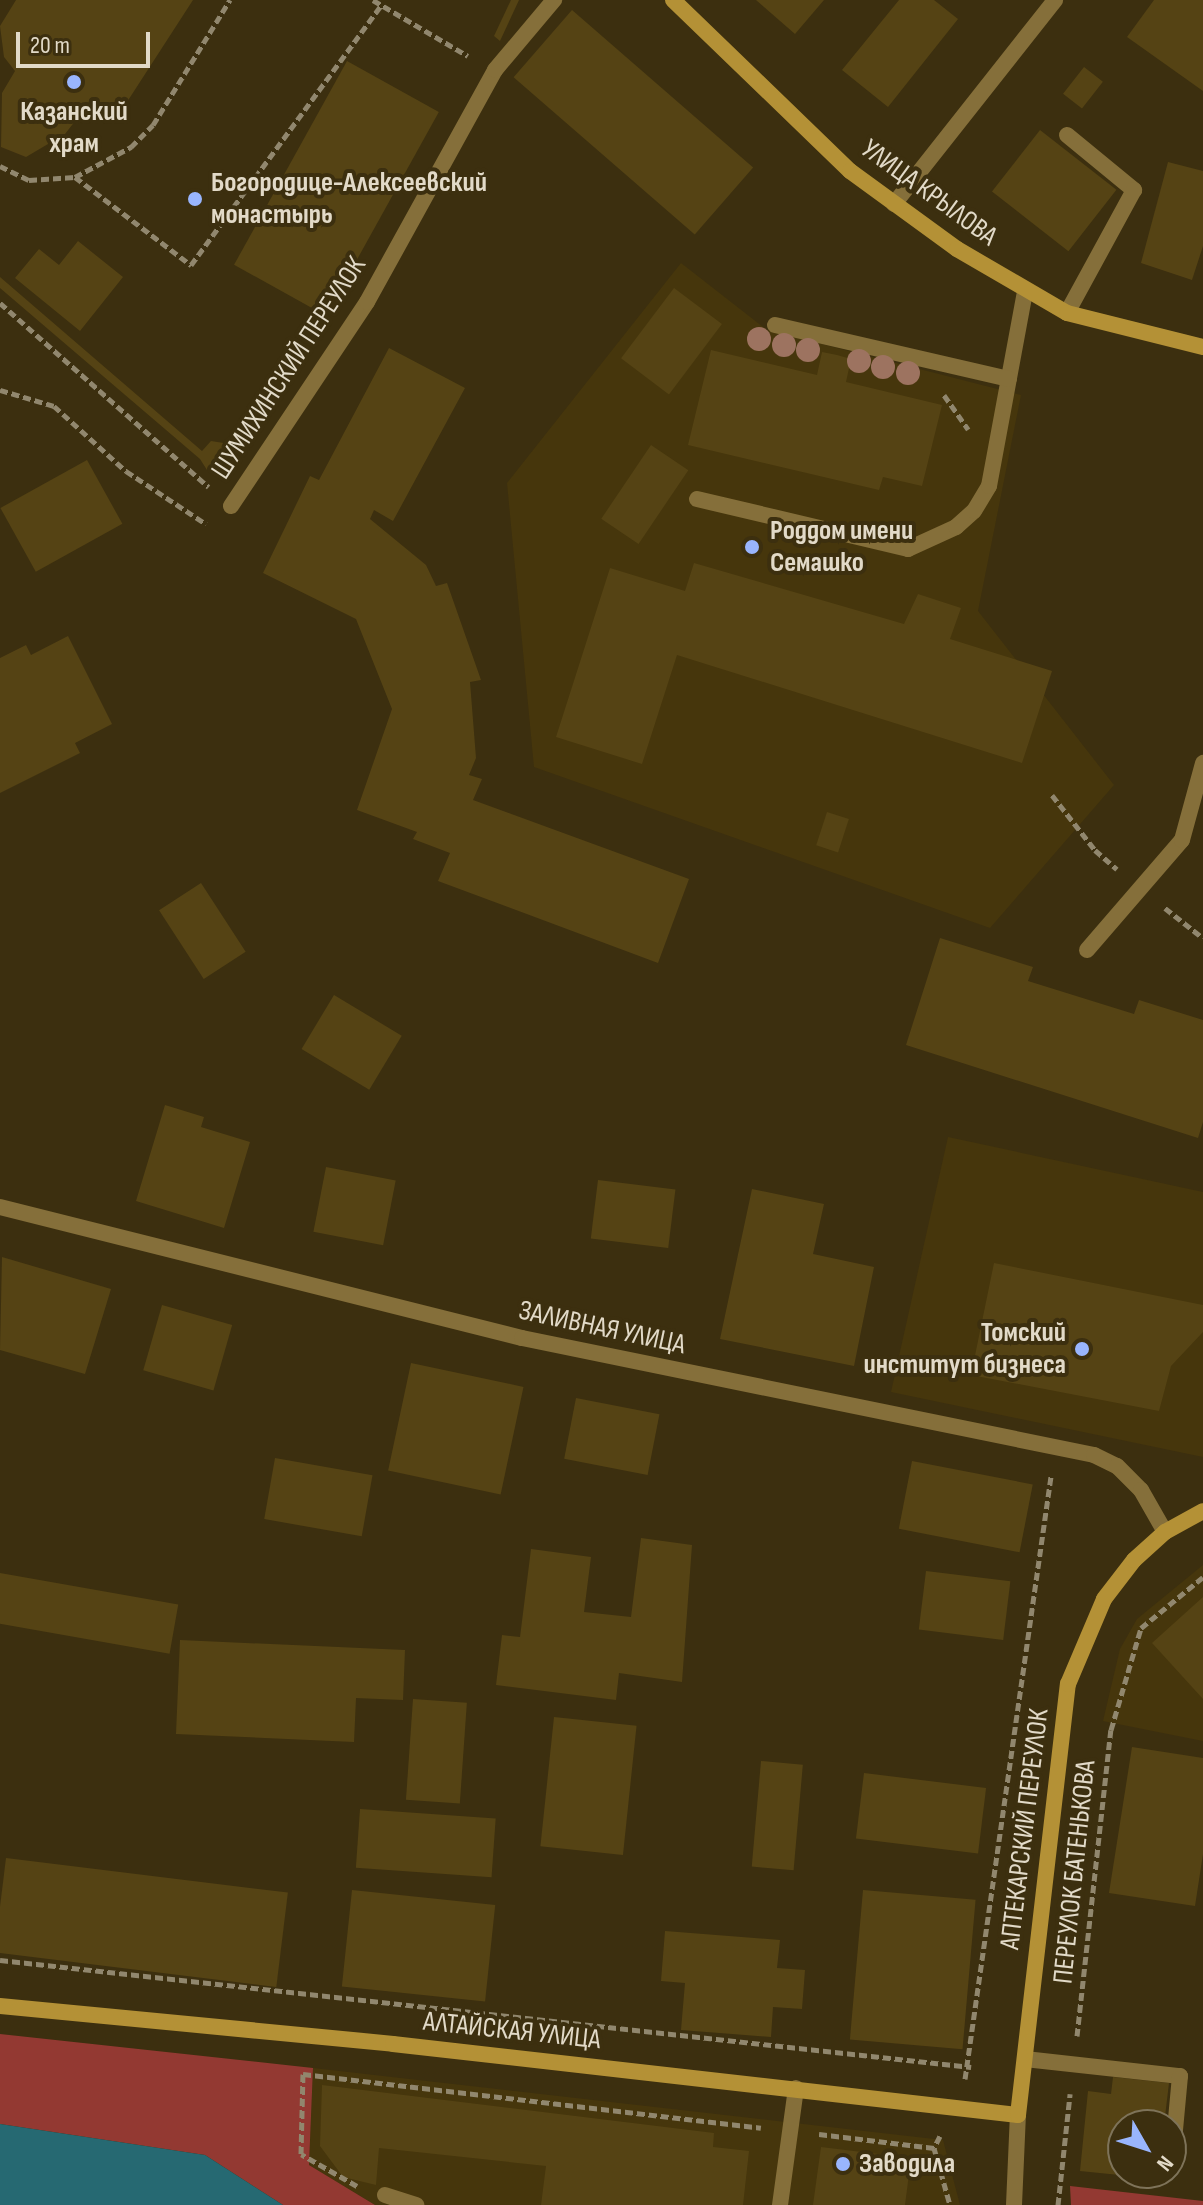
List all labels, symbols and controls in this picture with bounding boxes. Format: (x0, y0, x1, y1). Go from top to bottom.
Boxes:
scale bar (20, 16, 154, 66)
text: 20 m (30, 31, 70, 60)
marker: Казанский храм (65, 73, 83, 91)
place label: Казанский храм (20, 95, 128, 161)
street label: УЛИЦА КРЫЛОВА (855, 133, 1003, 253)
place label: Богородице-Алексеевский монастырь (211, 166, 487, 232)
marker: Богородице-Алексеевский монастырь (186, 190, 204, 208)
street label: ШУМИХИНСКИЙ ПЕРЕУЛОК (205, 250, 373, 486)
place label: Роддом имени Семашко (770, 514, 913, 580)
marker: Роддом имени Семашко (741, 536, 763, 558)
street label: ЗАЛИВНАЯ УЛИЦА (516, 1294, 688, 1362)
place label: Томский институт бизнеса (863, 1316, 1066, 1382)
marker: Томский институт бизнеса (1073, 1340, 1091, 1358)
street label: АПТЕКАРСКИЙ ПЕРЕУЛОК (994, 1707, 1056, 1951)
street label: ПЕРЕУЛОК БАТЕНЬКОВА (1047, 1759, 1103, 1985)
street label: АЛТАЙСКАЯ УЛИЦА (422, 2005, 602, 2057)
north arrow (1107, 2109, 1187, 2189)
place label: Заводила (859, 2147, 955, 2181)
text: N (1150, 2150, 1179, 2176)
marker: Заводила (834, 2155, 852, 2173)

